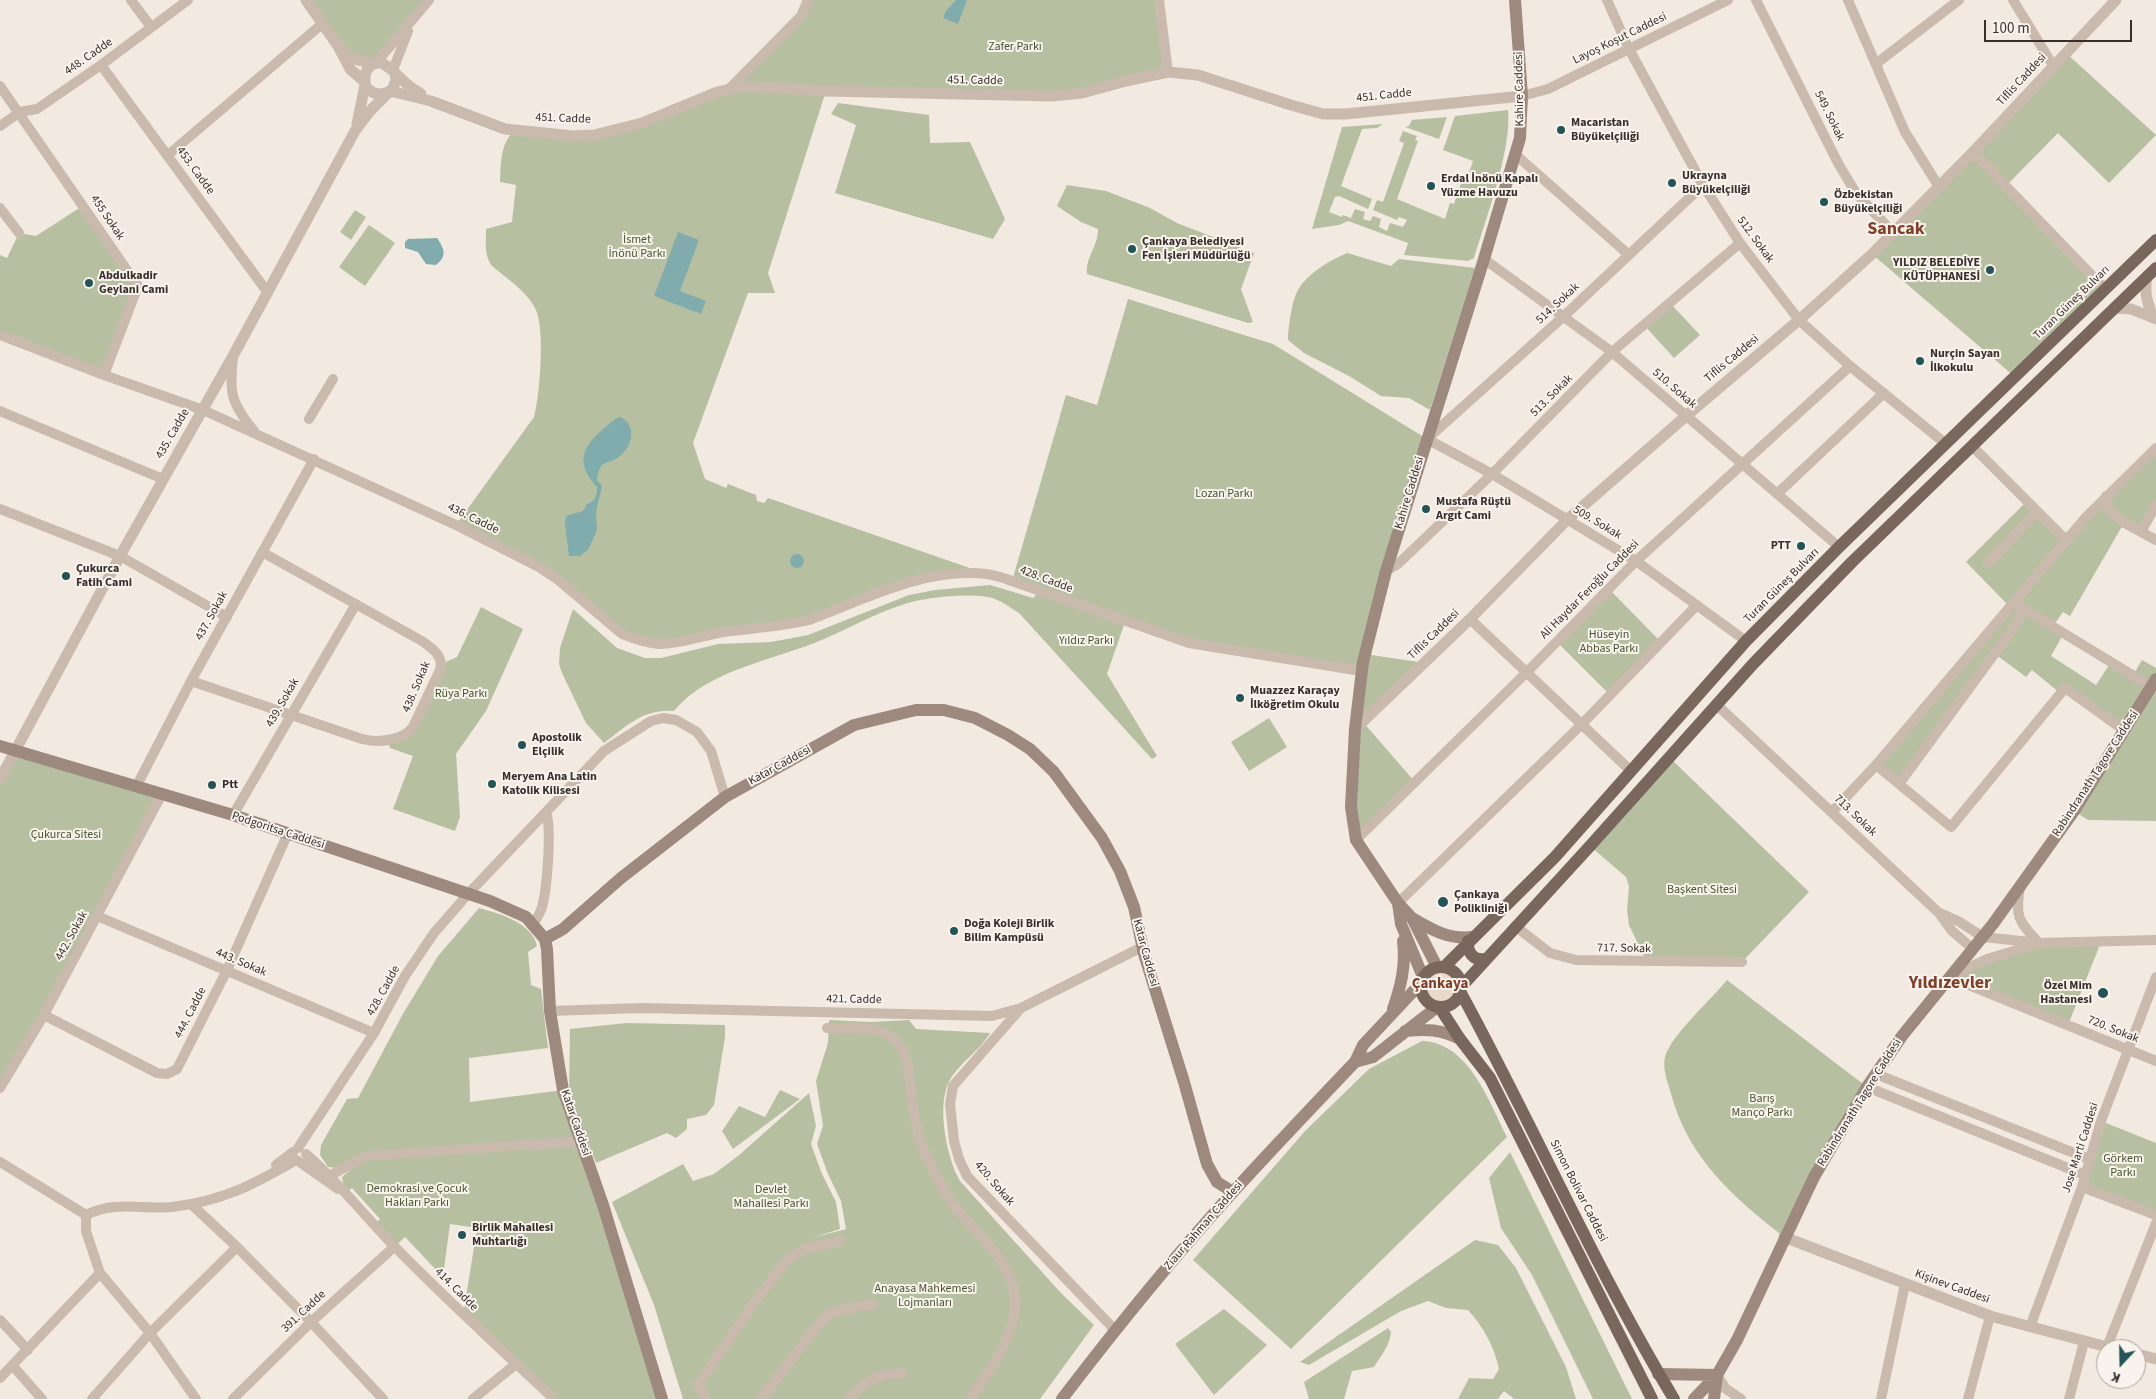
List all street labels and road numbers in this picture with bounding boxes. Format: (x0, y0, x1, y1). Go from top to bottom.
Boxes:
street label: Layoş Koşut Caddesi (1571, 10, 1669, 68)
street label: 448. Cadde (62, 35, 116, 79)
street label: Kahire Caddesi (1512, 51, 1528, 127)
street label: Tiflis Caddesi (1994, 51, 2050, 109)
street label: 451. Cadde (947, 73, 1003, 89)
street label: 451. Cadde (1356, 86, 1412, 106)
street label: 549. Sokak (1811, 89, 1847, 143)
street label: 451. Cadde (535, 111, 591, 127)
street label: 453. Cadde (173, 144, 217, 198)
street label: 455 Sokak (87, 193, 127, 243)
street label: 512. Sokak (1733, 214, 1777, 266)
street label: Turan Güneş Bulvarı (2031, 263, 2113, 343)
street label: 514. Sokak (1533, 280, 1583, 328)
street label: Tiflis Caddesi (1702, 332, 1762, 386)
street label: 510. Sokak (1649, 366, 1699, 412)
street label: 513. Sokak (1528, 372, 1576, 420)
street label: 435. Cadde (153, 406, 193, 462)
street label: Kahire Caddesi (1392, 455, 1428, 531)
street label: 436. Cadde (445, 500, 501, 538)
street label: 509. Sokak (1570, 503, 1624, 543)
street label: Ali Haydar Feroğlu Caddesi (1538, 538, 1642, 642)
street label: Turan Güneş Bulvarı (1741, 545, 1823, 627)
street label: 428. Cadde (1018, 563, 1074, 597)
street label: 437. Sokak (193, 589, 231, 643)
street label: Tiflis Caddesi (1405, 607, 1463, 663)
street label: 438. Sokak (400, 659, 434, 715)
street label: 439. Sokak (263, 676, 303, 730)
street label: Rabindranath Tagore Caddesi (2050, 708, 2142, 840)
street label: Katar Caddesi (746, 743, 814, 789)
street label: 713. Sokak (1831, 792, 1879, 840)
street label: Podgoritsa Caddesi (230, 809, 326, 853)
street label: 442. Sokak (53, 909, 91, 963)
street label: Katar Caddesi (1129, 918, 1161, 988)
street label: 717. Sokak (1597, 941, 1651, 957)
street label: 443. Sokak (213, 946, 269, 980)
street label: 428. Cadde (364, 963, 404, 1019)
street label: 444. Cadde (172, 985, 210, 1041)
street label: 421. Cadde (826, 992, 882, 1008)
street label: 720. Sokak (2085, 1013, 2141, 1047)
street label: Rabindranath Tagore Caddesi (1815, 1037, 1905, 1169)
street label: Katar Caddesi (557, 1088, 593, 1158)
street label: Jose Marti Caddesi (2060, 1101, 2102, 1195)
street label: Simon Bolivar Caddesi (1546, 1138, 1610, 1244)
street label: 420. Sokak (971, 1159, 1017, 1209)
street label: Ziaur Rahman Caddesi (1161, 1179, 1247, 1273)
street label: 414. Cadde (431, 1265, 481, 1315)
street label: Kişinev Caddesi (1913, 1267, 1991, 1307)
street label: 391. Cadde (279, 1288, 329, 1336)

